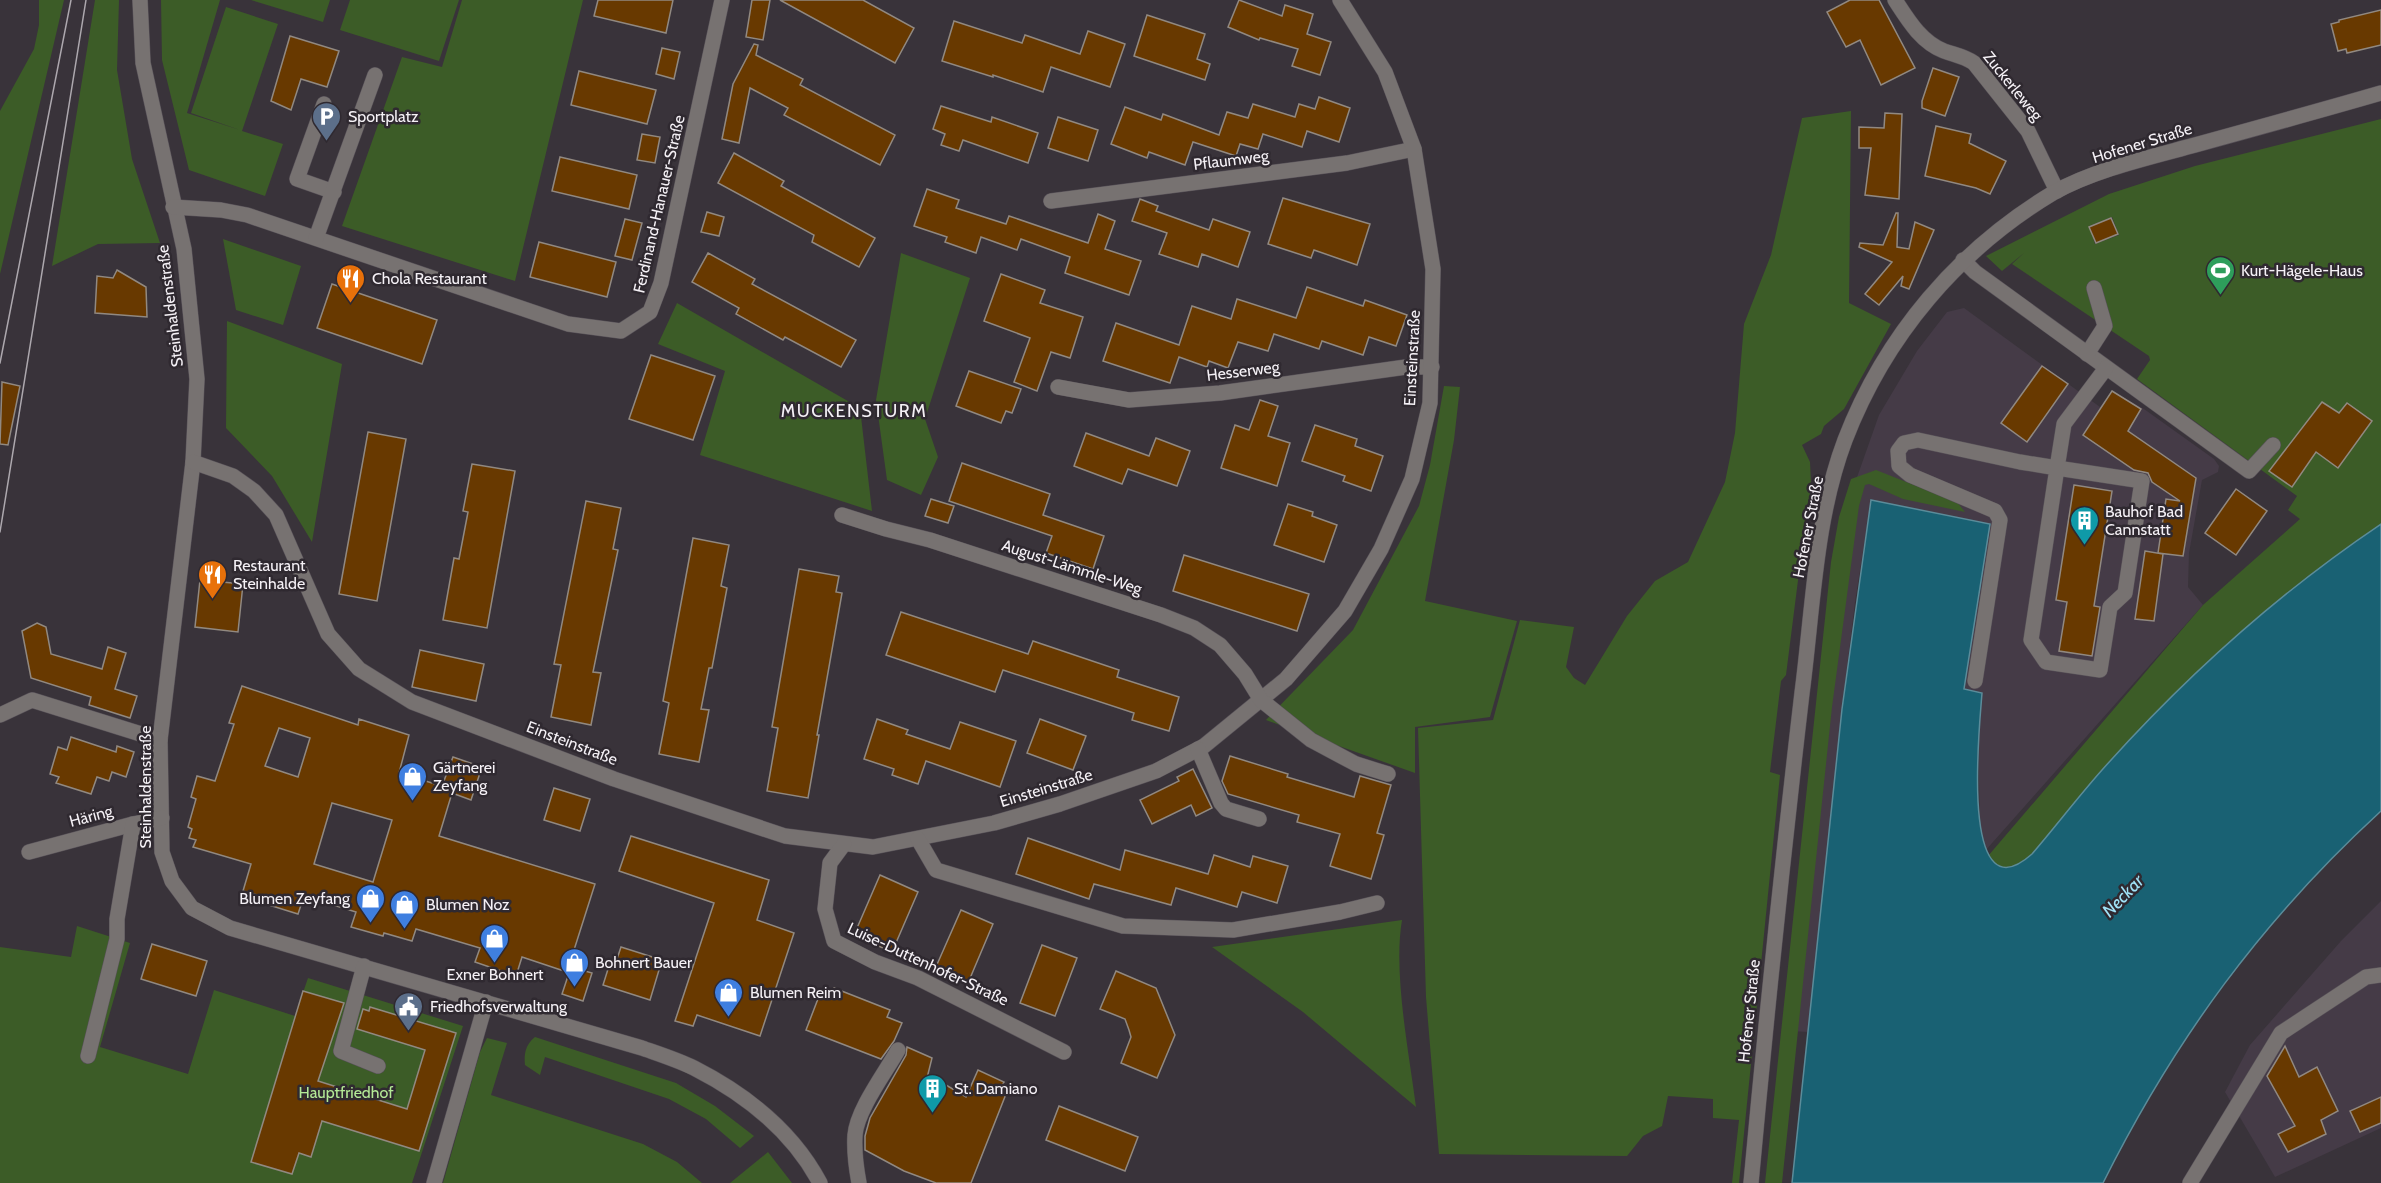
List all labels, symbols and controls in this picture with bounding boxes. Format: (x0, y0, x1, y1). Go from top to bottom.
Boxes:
street label: Zuckerleweg (1979, 48, 2047, 125)
parking icon: Sportplatz (311, 100, 343, 142)
place label: Sportplatz (348, 107, 419, 126)
street label: Ferdinand-Hanauer-Straße (629, 113, 689, 295)
street label: Hofener Straße (2090, 119, 2194, 167)
street label: Pflaumweg (1192, 146, 1271, 174)
street label: Steinhaldenstraße (153, 244, 187, 368)
sports icon: Kurt-Hägele-Haus (2204, 254, 2236, 296)
place label: Kurt-Hägele-Haus (2241, 261, 2363, 280)
restaurant icon: Chola Restaurant (335, 262, 367, 304)
place label: Chola Restaurant (372, 269, 487, 288)
street label: Einsteinstraße (1400, 310, 1424, 406)
street label: Hesserweg (1205, 357, 1282, 385)
district label: MUCKENSTURM (781, 400, 927, 422)
street label: Hofener Straße (1789, 474, 1827, 580)
place label: Bauhof Bad Cannstatt (2105, 502, 2183, 539)
building icon: Bauhof Bad Cannstatt (2068, 504, 2100, 546)
street label: August-Lämmle-Weg (1000, 535, 1145, 599)
place label: Restaurant Steinhalde (233, 556, 306, 593)
restaurant icon: Restaurant Steinhalde (196, 558, 228, 600)
street label: Einsteinstraße (524, 717, 620, 769)
street label: Steinhaldenstraße (136, 725, 155, 849)
place label: Gärtnerei Zeyfang (433, 758, 495, 795)
shop icon: Gärtnerei Zeyfang (396, 760, 428, 802)
street label: Einsteinstraße (997, 765, 1095, 811)
street label: Häring (67, 801, 116, 831)
water label: Neckar (2098, 869, 2149, 922)
shop icon: Blumen Zeyfang (355, 882, 387, 924)
shop icon: Blumen Noz (389, 888, 421, 930)
place label: Blumen Zeyfang (239, 889, 351, 908)
place label: Blumen Noz (426, 895, 510, 914)
street label: Luise-Duttenhofer-Straße (844, 918, 1012, 1010)
shop icon: Exner Bohnert (479, 922, 511, 964)
shop icon: Bohnert Bauer (558, 946, 590, 988)
place label: Bohnert Bauer (595, 953, 693, 972)
street label: Hofener Straße (1734, 959, 1764, 1063)
place label: Exner Bohnert (447, 965, 544, 984)
shop icon: Blumen Reim (713, 976, 745, 1018)
place label: Blumen Reim (750, 983, 841, 1002)
public building icon: Friedhofsverwaltung (393, 990, 425, 1032)
place label: Friedhofsverwaltung (430, 997, 568, 1016)
building icon: St. Damiano (917, 1072, 949, 1114)
place label: St. Damiano (954, 1079, 1038, 1098)
park label: Hauptfriedhof (299, 1083, 394, 1102)

